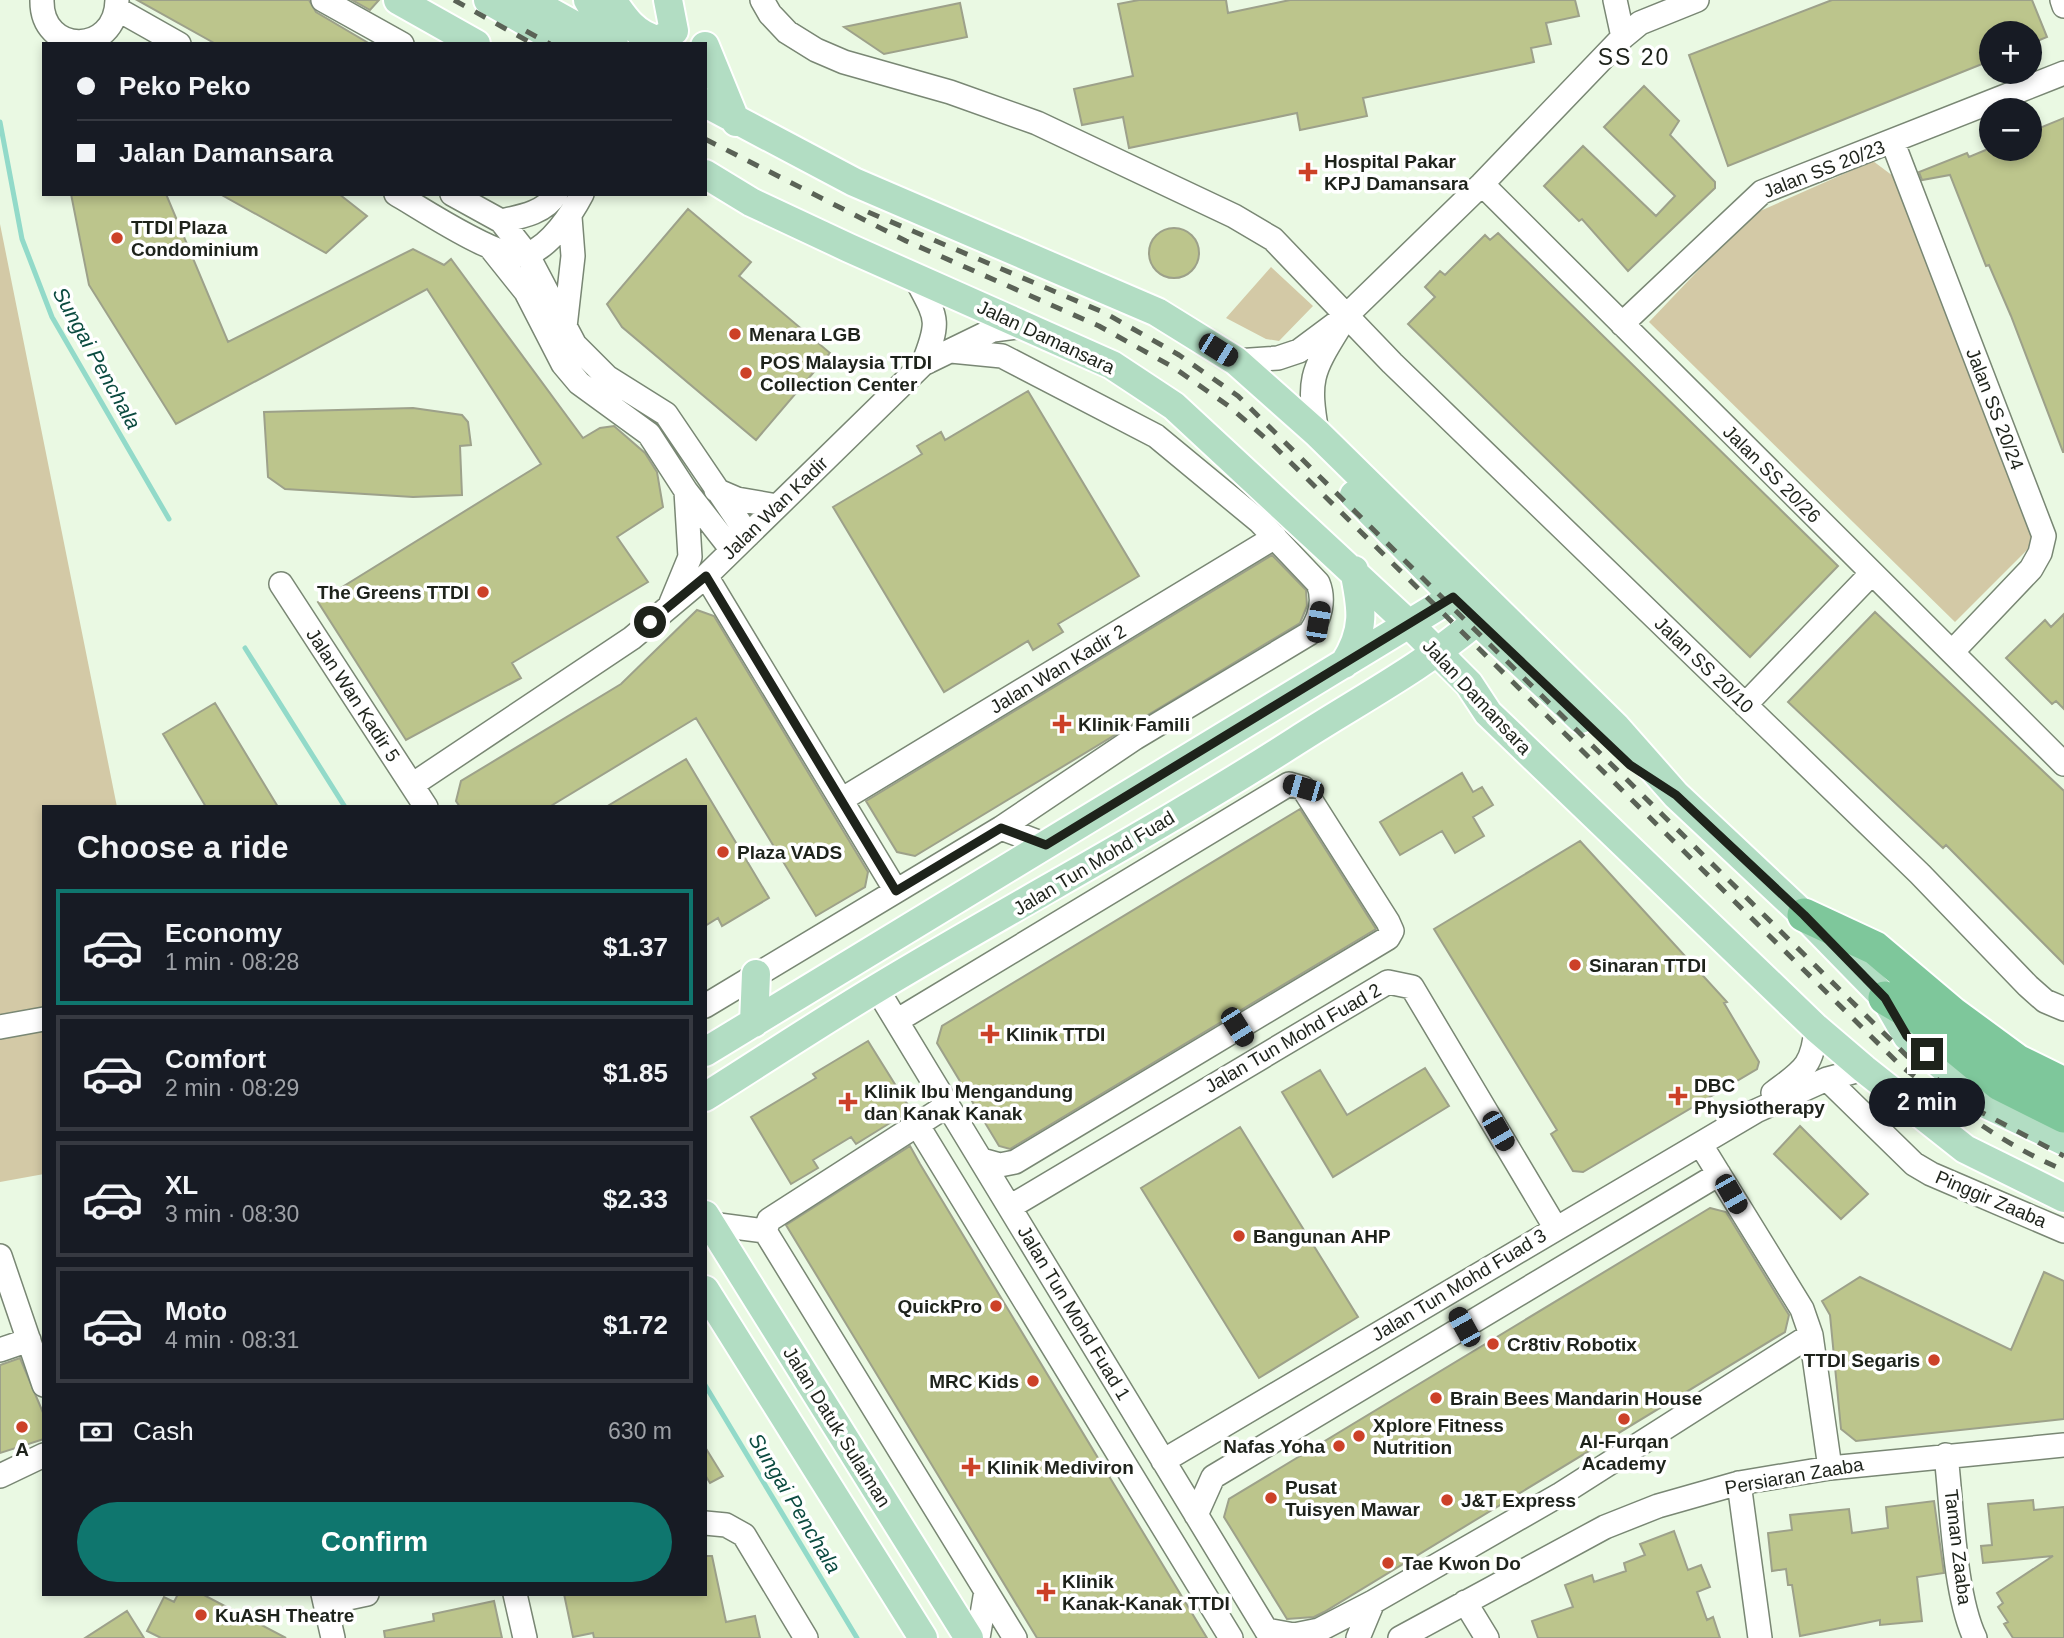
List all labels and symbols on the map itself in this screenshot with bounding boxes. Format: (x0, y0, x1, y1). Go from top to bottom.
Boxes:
district label: SS 20 (1598, 44, 1670, 70)
street label: Jalan SS 20/23 (1760, 136, 1888, 202)
place label: Hospital Pakar KPJ Damansara (1324, 151, 1469, 194)
marker: Hospital Pakar KPJ Damansara (1298, 162, 1318, 182)
place label: TTDI Plaza Condominium (131, 217, 259, 260)
marker: TTDI Plaza Condominium (109, 230, 125, 246)
water label: Sungai Penchala (48, 283, 146, 433)
street label: Jalan Damansara (974, 296, 1118, 378)
place label: Menara LGB (749, 324, 861, 345)
marker: Menara LGB (727, 326, 743, 342)
car (1195, 330, 1242, 370)
street label: Jalan SS 20/24 (1962, 345, 2028, 473)
place label: POS Malaysia TTDI Collection Center (760, 352, 932, 395)
marker: POS Malaysia TTDI Collection Center (738, 365, 754, 381)
street label: Jalan SS 20/26 (1719, 421, 1825, 527)
street label: Jalan Wan Kadir (718, 452, 833, 564)
place label: The Greens TTDI (317, 582, 469, 603)
marker: The Greens TTDI (475, 584, 491, 600)
car (1305, 600, 1332, 644)
route start (634, 606, 666, 638)
street label: Jalan SS 20/10 (1650, 613, 1758, 717)
street label: Jalan Wan Kadir 2 (986, 620, 1130, 718)
street label: Jalan Wan Kadir 5 (302, 624, 404, 766)
street label: Jalan Damansara (1419, 635, 1536, 759)
marker: Klinik Famili (1052, 714, 1072, 734)
place label: Klinik Famili (1078, 714, 1190, 735)
car (1280, 772, 1327, 804)
street label: Jalan Tun Mohd Fuad (1010, 807, 1178, 919)
place label: Plaza VADS (737, 842, 842, 863)
marker: Plaza VADS (715, 844, 731, 860)
place label: Sinaran TTDI (1589, 955, 1706, 976)
marker: Sinaran TTDI (1567, 957, 1583, 973)
street label: Jalan Tun Mohd Fuad 2 (1201, 979, 1385, 1097)
car (1217, 1004, 1258, 1050)
marker: Klinik TTDI (980, 1024, 1000, 1044)
place label: Klinik TTDI (1006, 1024, 1105, 1045)
route end (1911, 1038, 1943, 1070)
place label: DBC Physiotherapy (1694, 1075, 1825, 1118)
callout: 2 min (1869, 1078, 1985, 1128)
place label: Klinik Ibu Mengandung dan Kanak Kanak (864, 1081, 1073, 1124)
marker: DBC Physiotherapy (1668, 1086, 1688, 1106)
marker: Klinik Ibu Mengandung dan Kanak Kanak (838, 1092, 858, 1112)
car (1479, 1108, 1518, 1154)
street label: Pinggir Zaaba (1932, 1166, 2050, 1232)
car (1712, 1171, 1751, 1217)
street label: Jalan Tun Mohd Fuad 1 (1014, 1222, 1134, 1404)
street label: Jalan Tun Mohd Fuad 3 (1368, 1225, 1550, 1345)
place label: Bangunan AHP (1253, 1226, 1391, 1247)
marker: Bangunan AHP (1231, 1228, 1247, 1244)
place label: QuickPro (898, 1296, 982, 1317)
marker: QuickPro (988, 1298, 1004, 1314)
car (1445, 1304, 1484, 1350)
place label: Cr8tiv Robotix (1507, 1334, 1637, 1355)
marker: Cr8tiv Robotix (1485, 1336, 1501, 1352)
street label: Jalan Datuk Sulaiman (779, 1343, 895, 1511)
place label: TTDI Segaris (1804, 1350, 1920, 1371)
marker: TTDI Segaris (1926, 1352, 1942, 1368)
place label: MRC Kids (929, 1371, 1019, 1392)
marker: MRC Kids (1025, 1373, 1041, 1389)
place label: Brain Bees Mandarin House (1450, 1388, 1702, 1409)
marker: Brain Bees Mandarin House (1428, 1390, 1444, 1406)
marker: Al-Furqan Academy (1616, 1411, 1632, 1427)
place label: Xplore Fitness Nutrition (1373, 1415, 1504, 1458)
marker: A (14, 1419, 30, 1435)
marker: Xplore Fitness Nutrition (1351, 1428, 1367, 1444)
water label: Sungai Penchala (744, 1429, 846, 1577)
place label: Al-Furqan Academy (1579, 1431, 1669, 1474)
place label: Nafas Yoha (1223, 1436, 1325, 1457)
marker: Nafas Yoha (1331, 1438, 1347, 1454)
place label: A (15, 1439, 29, 1460)
street label: Persiaran Zaaba (1723, 1453, 1865, 1499)
marker: Klinik Mediviron (961, 1457, 981, 1477)
place label: Klinik Mediviron (987, 1457, 1134, 1478)
place label: Pusat Tuisyen Mawar (1285, 1477, 1420, 1520)
street label: Taman Zaaba (1940, 1488, 1976, 1606)
marker: Pusat Tuisyen Mawar (1263, 1490, 1279, 1506)
place label: J&T Express (1461, 1490, 1576, 1511)
marker: J&T Express (1439, 1492, 1455, 1508)
place label: Tae Kwon Do (1402, 1553, 1521, 1574)
marker: Tae Kwon Do (1380, 1555, 1396, 1571)
place label: Klinik Kanak-Kanak TTDI (1062, 1571, 1230, 1614)
marker: Klinik Kanak-Kanak TTDI (1036, 1582, 1056, 1602)
place label: KuASH Theatre (215, 1605, 354, 1626)
marker: KuASH Theatre (193, 1607, 209, 1623)

